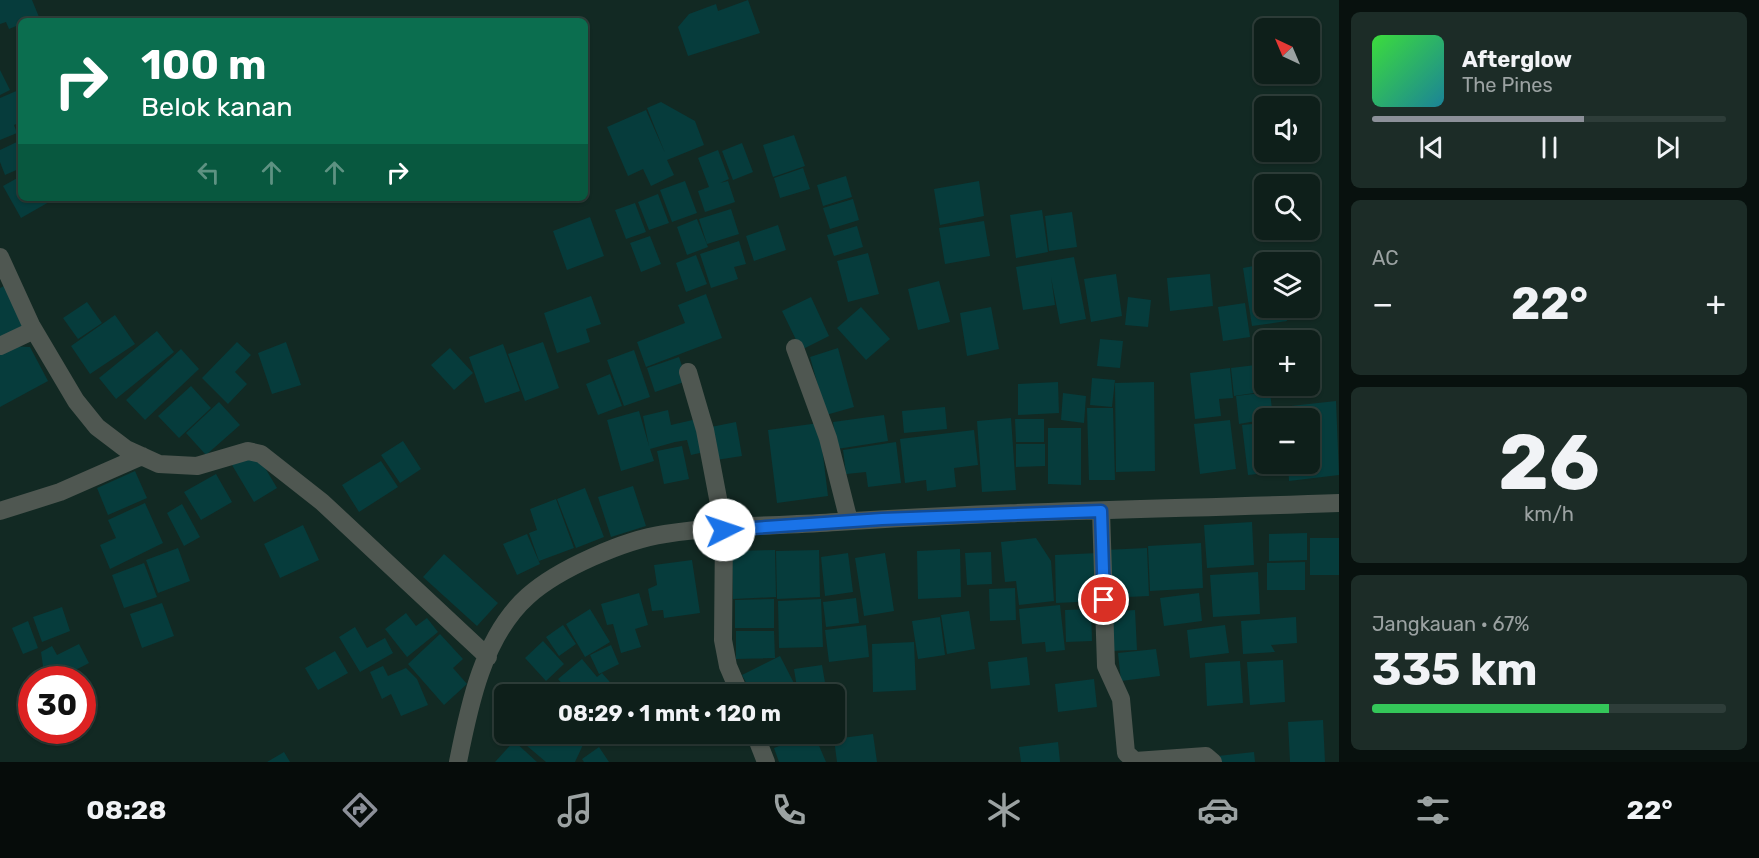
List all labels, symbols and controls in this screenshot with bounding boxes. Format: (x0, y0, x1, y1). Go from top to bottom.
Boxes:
north arrow (1254, 18, 1320, 84)
map controls (1254, 18, 1320, 474)
text: 100 m (141, 40, 266, 90)
icon: right (42, 42, 120, 120)
text: Afterglow (1462, 46, 1572, 73)
text: The Pines (1462, 73, 1553, 97)
text: Belok kanan (141, 91, 293, 123)
button: sound (1254, 96, 1320, 162)
icon: previous (1415, 131, 1448, 164)
icon: pause (1533, 131, 1566, 164)
icon: next (1651, 131, 1684, 164)
icon: left (192, 156, 225, 189)
icon: ahead (255, 156, 288, 189)
icon: ahead (318, 156, 351, 189)
icon: right (381, 156, 414, 189)
button: search (1254, 174, 1320, 240)
text: AC (1372, 246, 1398, 270)
button: layers (1254, 252, 1320, 318)
text: 22° (1511, 277, 1588, 330)
text: − (1372, 284, 1393, 323)
text: + (1705, 284, 1726, 323)
button: + (1254, 330, 1320, 396)
button: − (1254, 408, 1320, 474)
text: 26 (1498, 416, 1600, 509)
position arrow (692, 498, 756, 562)
text: km/h (1524, 502, 1574, 526)
pin (1078, 574, 1129, 625)
icon: arrive (1087, 583, 1120, 616)
text: Jangkauan · 67% (1372, 612, 1529, 636)
text: 335 km (1372, 643, 1538, 696)
speed limit sign: 30 (18, 666, 96, 744)
text: 08:29 · 1 mnt · 120 m (558, 700, 781, 727)
icon: directions (339, 789, 381, 831)
icon: music (554, 789, 596, 831)
icon: phone (768, 789, 810, 831)
icon: climate (983, 789, 1025, 831)
icon: car (1197, 789, 1239, 831)
icon: filters (1412, 789, 1454, 831)
text: 08:28 (86, 794, 167, 826)
text: 22° (1626, 794, 1673, 826)

